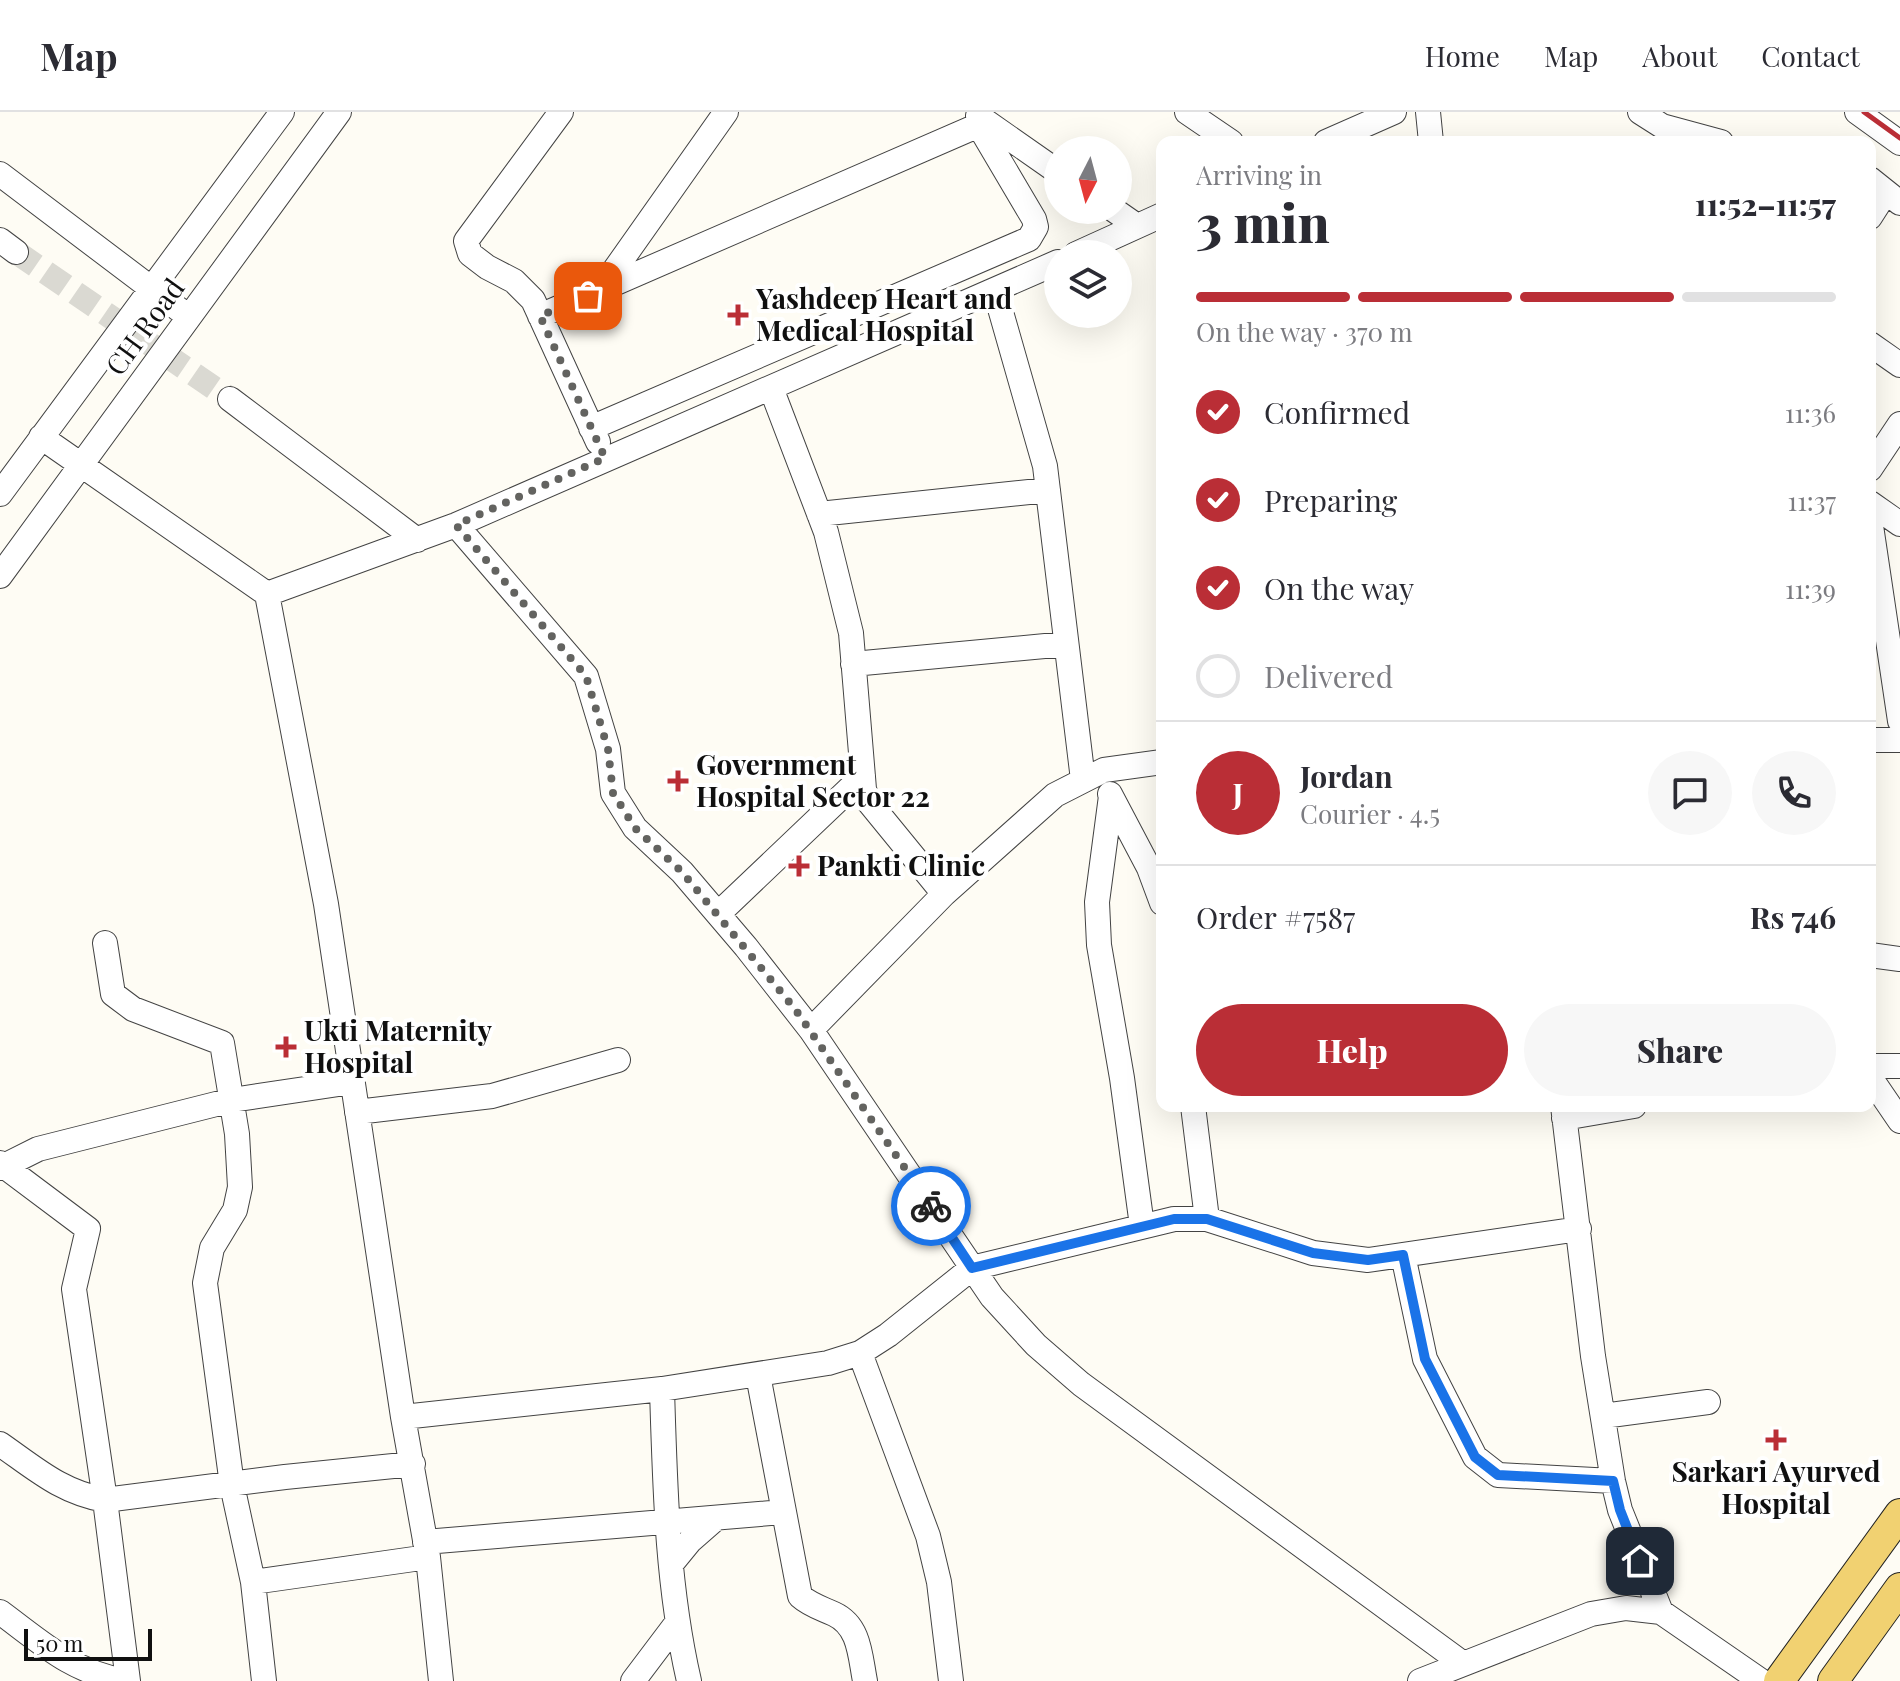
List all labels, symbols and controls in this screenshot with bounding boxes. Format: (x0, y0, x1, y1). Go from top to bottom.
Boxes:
text: Map (40, 30, 117, 81)
text: Home (1425, 37, 1500, 74)
text: Map (1544, 37, 1598, 74)
text: About (1642, 37, 1717, 74)
text: Contact (1761, 37, 1860, 74)
north arrow (1044, 136, 1132, 224)
map controls (1044, 136, 1132, 328)
text: Arriving in (1196, 157, 1322, 192)
text: 11:52–11:57 (1695, 184, 1836, 224)
text: 3 min (1196, 187, 1330, 256)
button: layers (1044, 240, 1132, 328)
pin (554, 262, 622, 330)
street label: CH Road (96, 270, 191, 382)
icon: bag (566, 274, 610, 318)
place label: Yashdeep Heart and Medical Hospital (755, 279, 1013, 348)
marker: Yashdeep Heart and Medical Hospital (727, 304, 749, 326)
text: On the way · 370 m (1196, 314, 1413, 349)
icon: check (1196, 390, 1240, 434)
text: Confirmed (1264, 392, 1410, 432)
text: 11:36 (1785, 395, 1836, 430)
icon: check (1196, 478, 1240, 522)
text: Preparing (1264, 480, 1397, 520)
text: 11:37 (1788, 483, 1836, 518)
icon: check (1196, 566, 1240, 610)
text: On the way (1264, 568, 1414, 608)
text: 11:39 (1785, 571, 1836, 606)
text: Delivered (1264, 656, 1393, 696)
place label: Government Hospital Sector 22 (696, 745, 930, 814)
button: chat (1648, 751, 1732, 835)
button: phone (1752, 751, 1836, 835)
text: Jordan (1300, 756, 1393, 796)
marker: Government Hospital Sector 22 (667, 770, 689, 792)
text: J (1233, 773, 1243, 813)
text: Courier · 4.5 (1300, 796, 1440, 831)
place label: Pankti Clinic (817, 846, 985, 883)
marker: Pankti Clinic (788, 855, 810, 877)
text: Order #7587 (1196, 897, 1355, 937)
text: Rs 746 (1750, 897, 1836, 937)
button: Help (1196, 1004, 1508, 1096)
button: Share (1524, 1004, 1836, 1096)
place label: Ukti Maternity Hospital (304, 1011, 492, 1080)
marker: Ukti Maternity Hospital (275, 1036, 297, 1058)
courier (891, 1166, 971, 1246)
icon: bike (909, 1184, 953, 1228)
marker: Sarkari Ayurved Hospital (1765, 1429, 1787, 1451)
place label: Sarkari Ayurved Hospital (1671, 1452, 1881, 1521)
pin (1606, 1527, 1674, 1595)
icon: home (1618, 1539, 1662, 1583)
scale bar (24, 1625, 152, 1661)
text: 50 m (36, 1628, 83, 1658)

